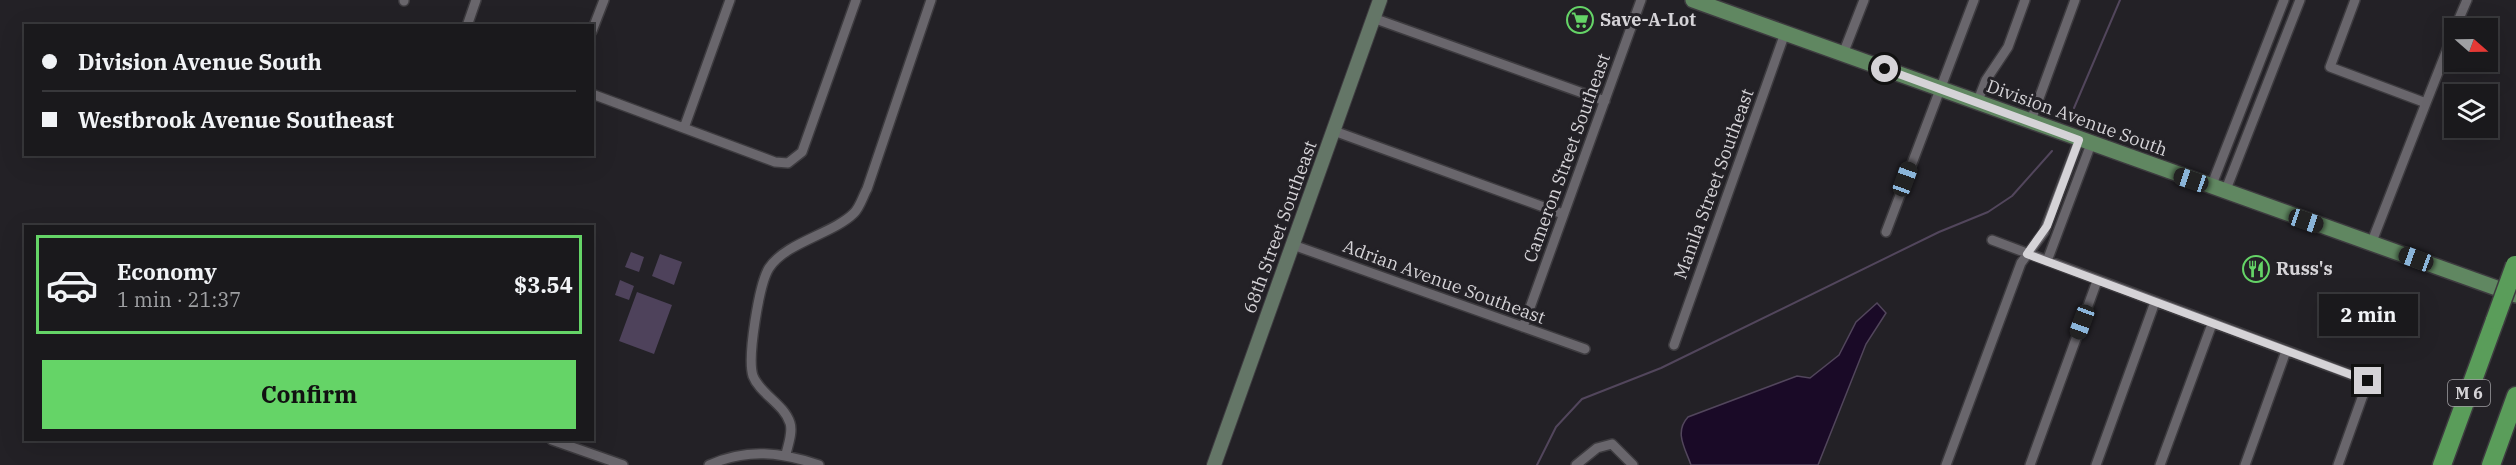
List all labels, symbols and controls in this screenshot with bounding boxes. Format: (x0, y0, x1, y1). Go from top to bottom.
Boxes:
supermarket icon: Save-A-Lot (1565, 5, 1595, 35)
place label: Save-A-Lot (1600, 8, 1696, 31)
north arrow (2444, 18, 2498, 72)
map controls (2444, 18, 2498, 138)
text: Division Avenue South (78, 47, 322, 76)
street label: Cameron Street Southeast (1518, 50, 1615, 266)
route start (1871, 55, 1898, 82)
street label: Division Avenue South (1984, 74, 2171, 161)
button: layers (2444, 84, 2498, 138)
street label: Manila Street Southeast (1668, 85, 1759, 282)
text: Westbrook Avenue Southeast (78, 105, 394, 134)
street label: 68th Street Southeast (1238, 137, 1322, 316)
car (1890, 159, 1920, 199)
car (2171, 166, 2211, 194)
car (2286, 207, 2326, 235)
street label: Adrian Avenue Southeast (1340, 234, 1549, 329)
car (2396, 244, 2436, 274)
restaurant icon: Russ's (2241, 254, 2271, 284)
text: Economy (117, 257, 217, 286)
place label: Russ's (2276, 257, 2333, 280)
icon: car (45, 258, 99, 312)
text: $3.54 (514, 270, 573, 299)
text: 1 min · 21:37 (117, 286, 241, 313)
callout: 2 min (2318, 294, 2418, 336)
text: 2 min (2341, 301, 2397, 328)
car (2067, 302, 2097, 342)
button: Confirm (42, 360, 576, 429)
route end (2354, 367, 2381, 394)
road number: M 6 (2448, 380, 2490, 406)

